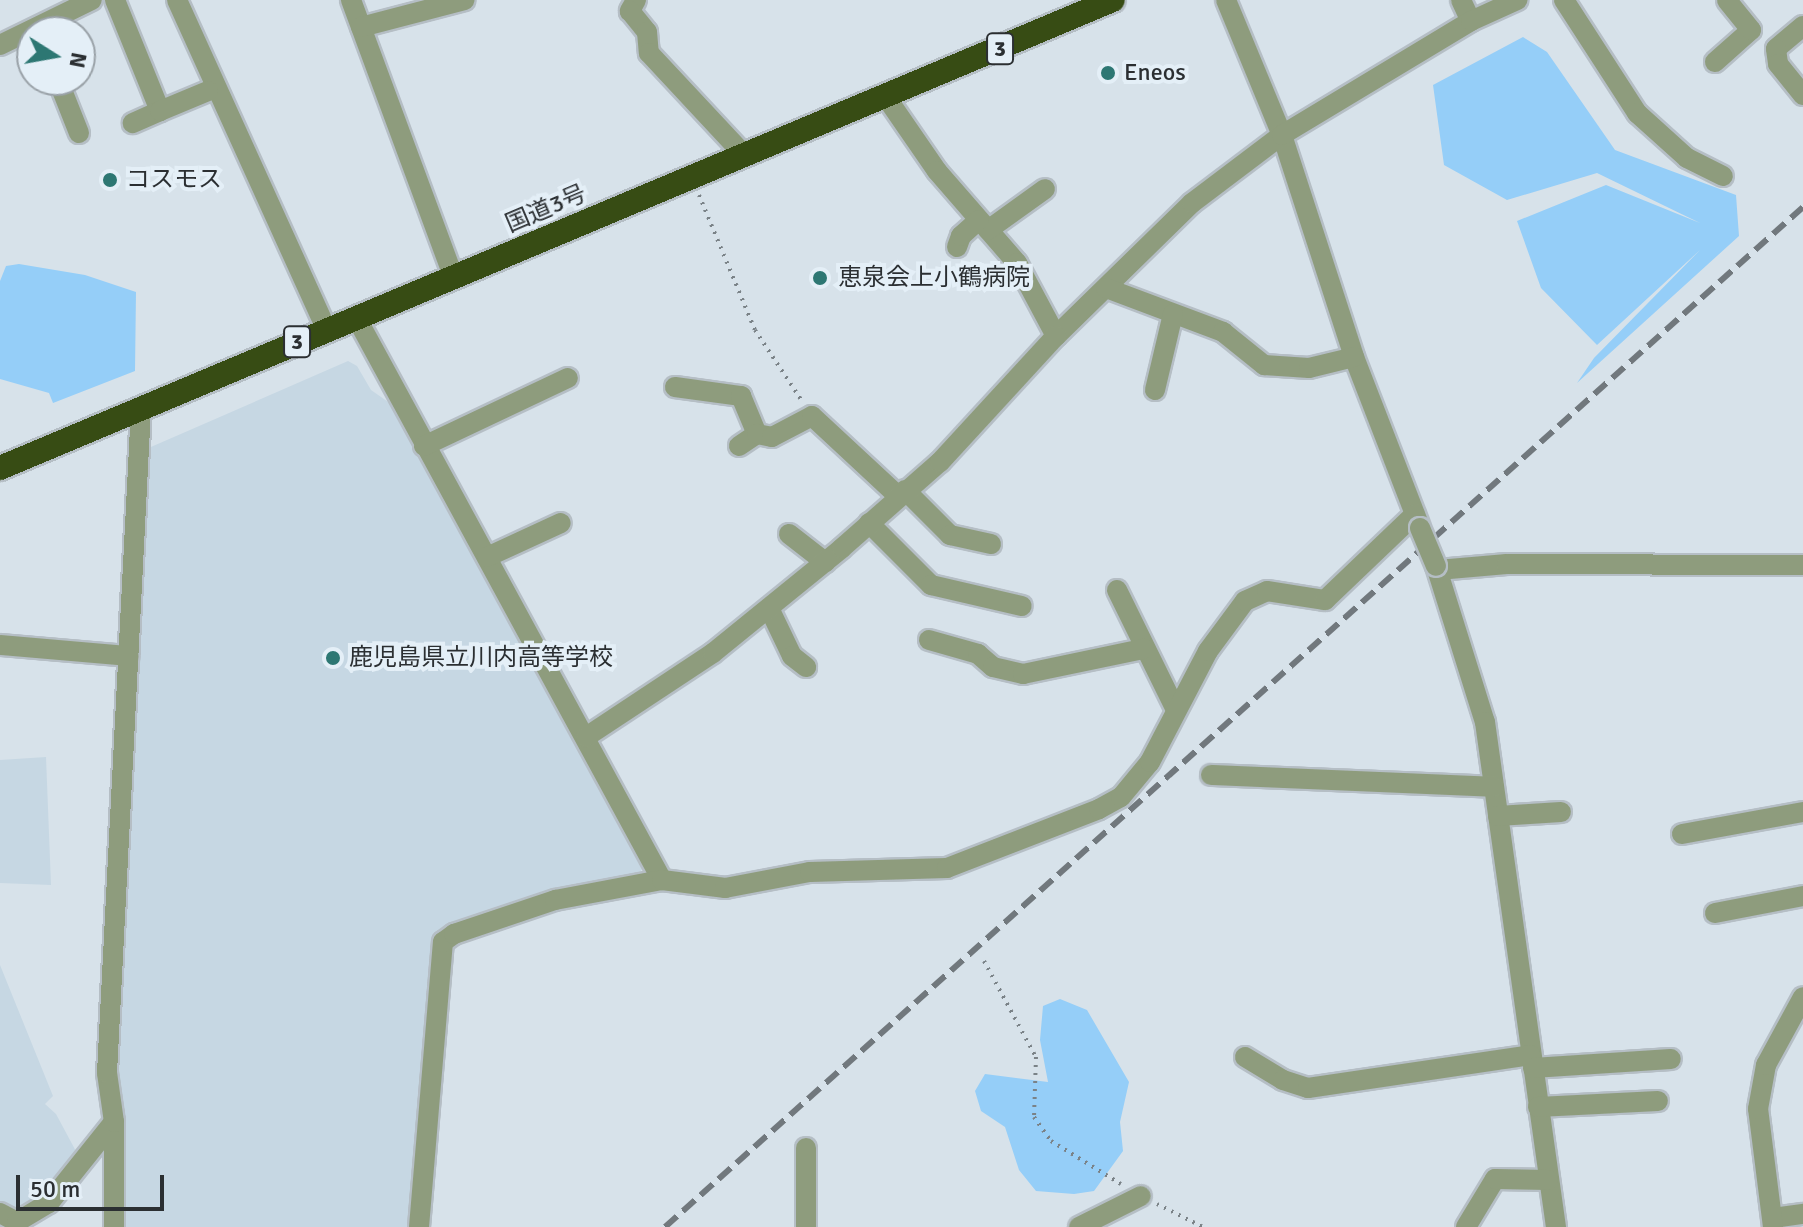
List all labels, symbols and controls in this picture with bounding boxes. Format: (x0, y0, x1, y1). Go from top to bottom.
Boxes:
north arrow (16, 16, 96, 96)
road number: 3 (986, 31, 1014, 67)
text: N (63, 50, 93, 70)
place label: Eneos (1124, 59, 1186, 87)
marker: Eneos (1099, 64, 1117, 82)
place label: コスモス (126, 166, 222, 194)
marker: コスモス (101, 171, 119, 189)
street label: 国道3号 (501, 179, 591, 239)
place label: 恵泉会上小鶴病院 (838, 264, 1030, 292)
marker: 恵泉会上小鶴病院 (809, 267, 831, 289)
road number: 3 (283, 324, 311, 360)
place label: 鹿児島県立川内高等学校 (349, 644, 613, 672)
marker: 鹿児島県立川内高等学校 (324, 649, 342, 667)
scale bar (20, 1159, 168, 1209)
text: 50 m (30, 1174, 80, 1204)

